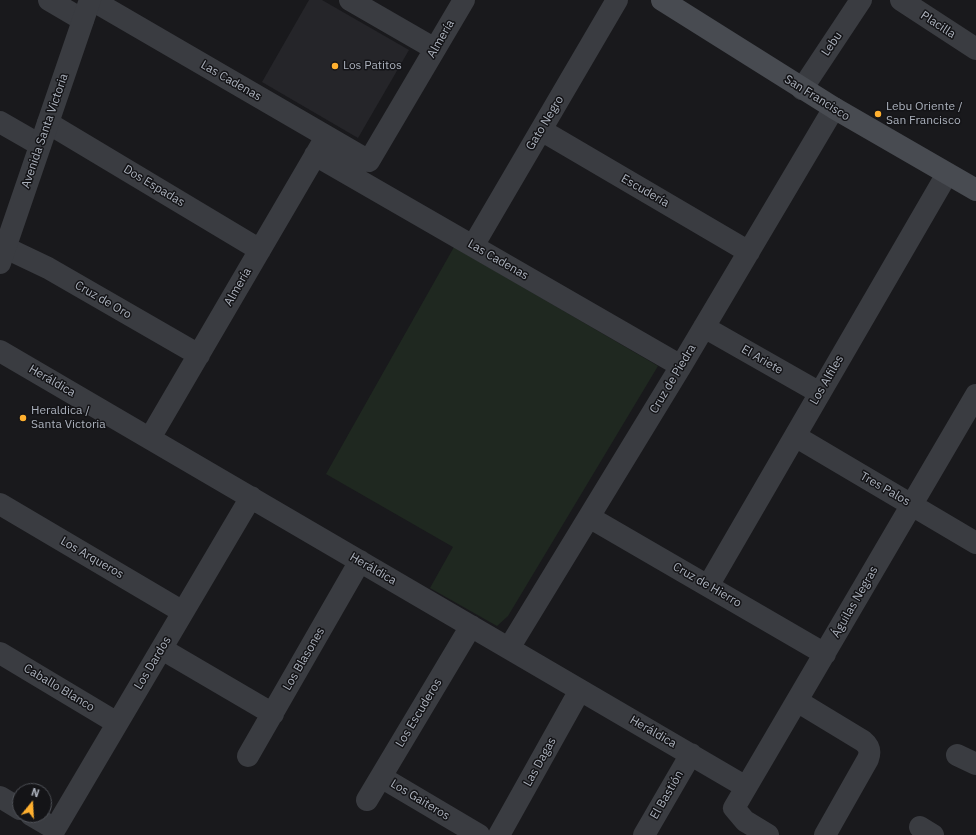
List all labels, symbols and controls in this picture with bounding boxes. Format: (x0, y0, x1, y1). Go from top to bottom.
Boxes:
street label: Placilla (918, 8, 958, 42)
street label: Almería (424, 17, 458, 61)
street label: Lebu (819, 29, 845, 59)
street label: Las Cadenas (198, 58, 264, 104)
place label: Los Patitos (343, 59, 402, 73)
marker: Los Patitos (330, 61, 340, 71)
street label: Avenida Santa Victoria (19, 72, 71, 190)
street label: San Francisco (782, 72, 852, 124)
street label: Gato Negro (523, 93, 567, 153)
place label: Lebu Oriente / San Francisco (886, 100, 963, 128)
marker: Lebu Oriente / San Francisco (873, 109, 883, 119)
street label: Dos Espadas (121, 162, 187, 210)
street label: Escudería (618, 172, 672, 210)
street label: Las Cadenas (465, 237, 531, 283)
street label: Almería (221, 265, 255, 309)
street label: Cruz de Oro (72, 278, 134, 322)
street label: Cruz de Piedra (647, 342, 699, 416)
street label: El Ariete (739, 342, 785, 378)
street label: Los Alfiles (807, 353, 847, 407)
street label: Heráldica (26, 362, 78, 400)
place label: Heraldica / Santa Victoria (31, 404, 106, 432)
marker: Heraldica / Santa Victoria (18, 413, 28, 423)
street label: Tres Palos (857, 469, 913, 509)
street label: Los Arqueros (58, 534, 126, 582)
street label: Heráldica (347, 550, 399, 588)
street label: Cruz de Hierro (670, 560, 744, 610)
street label: Águilas Negras (829, 564, 881, 640)
street label: Los Blasones (280, 625, 328, 693)
street label: Los Dardos (131, 634, 175, 692)
street label: Caballo Blanco (21, 661, 97, 715)
street label: Los Escuderos (393, 676, 445, 750)
street label: Heráldica (627, 713, 679, 751)
street label: Las Dagas (521, 735, 559, 789)
street label: El Bastión (647, 768, 687, 822)
street label: Los Gaiteros (388, 777, 452, 823)
north arrow (12, 783, 52, 823)
text: N (29, 785, 41, 800)

